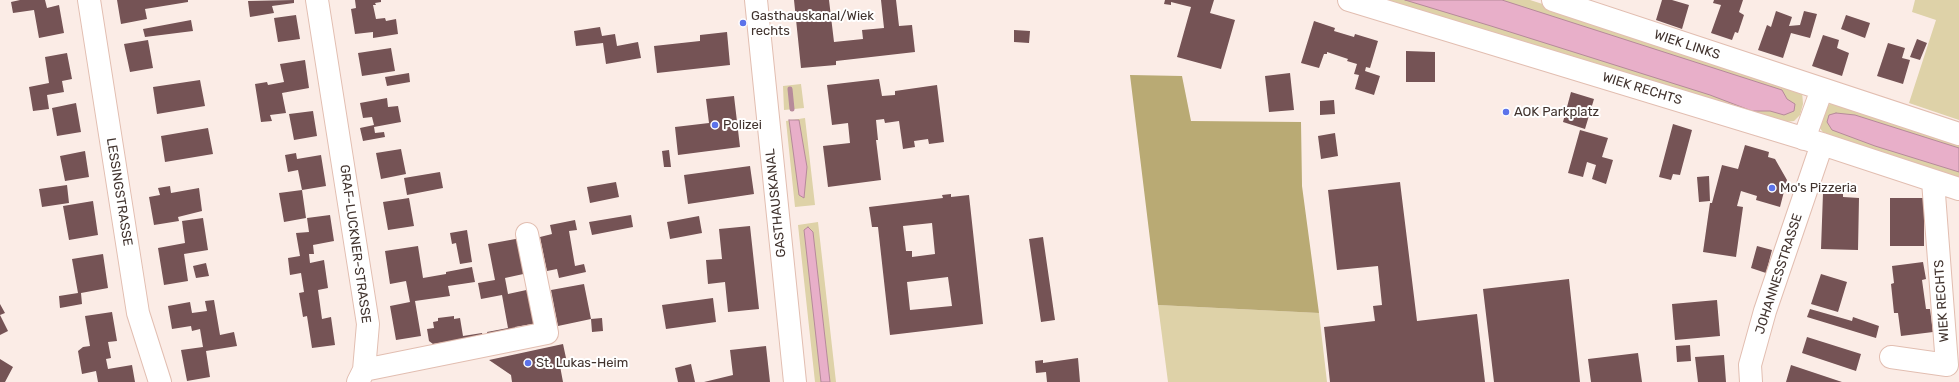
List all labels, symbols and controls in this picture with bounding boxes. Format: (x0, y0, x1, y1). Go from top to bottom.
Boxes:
place label: Gasthauskanal/Wiek rechts (751, 8, 874, 39)
marker: Gasthauskanal/Wiek rechts (738, 18, 748, 28)
street label: WIEK LINKS (1652, 27, 1722, 63)
street label: WIEK RECHTS (1600, 69, 1684, 109)
place label: AOK Parkplatz (1514, 104, 1599, 120)
marker: AOK Parkplatz (1501, 107, 1511, 117)
place label: Polizei (723, 117, 762, 133)
marker: Polizei (710, 120, 720, 130)
street label: LESSINGSTRASSE (103, 137, 135, 247)
street label: GASTHAUSKANAL (763, 148, 789, 258)
street label: GRAF-LUCKNER-STRASSE (336, 164, 374, 324)
place label: Mo's Pizzeria (1780, 180, 1857, 196)
marker: Mo's Pizzeria (1767, 183, 1777, 193)
street label: JOHANNESSTRASSE (1752, 212, 1806, 336)
street label: WIEK RECHTS (1931, 259, 1953, 343)
place label: St. Lukas-Heim (536, 355, 628, 371)
marker: St. Lukas-Heim (523, 358, 533, 368)

